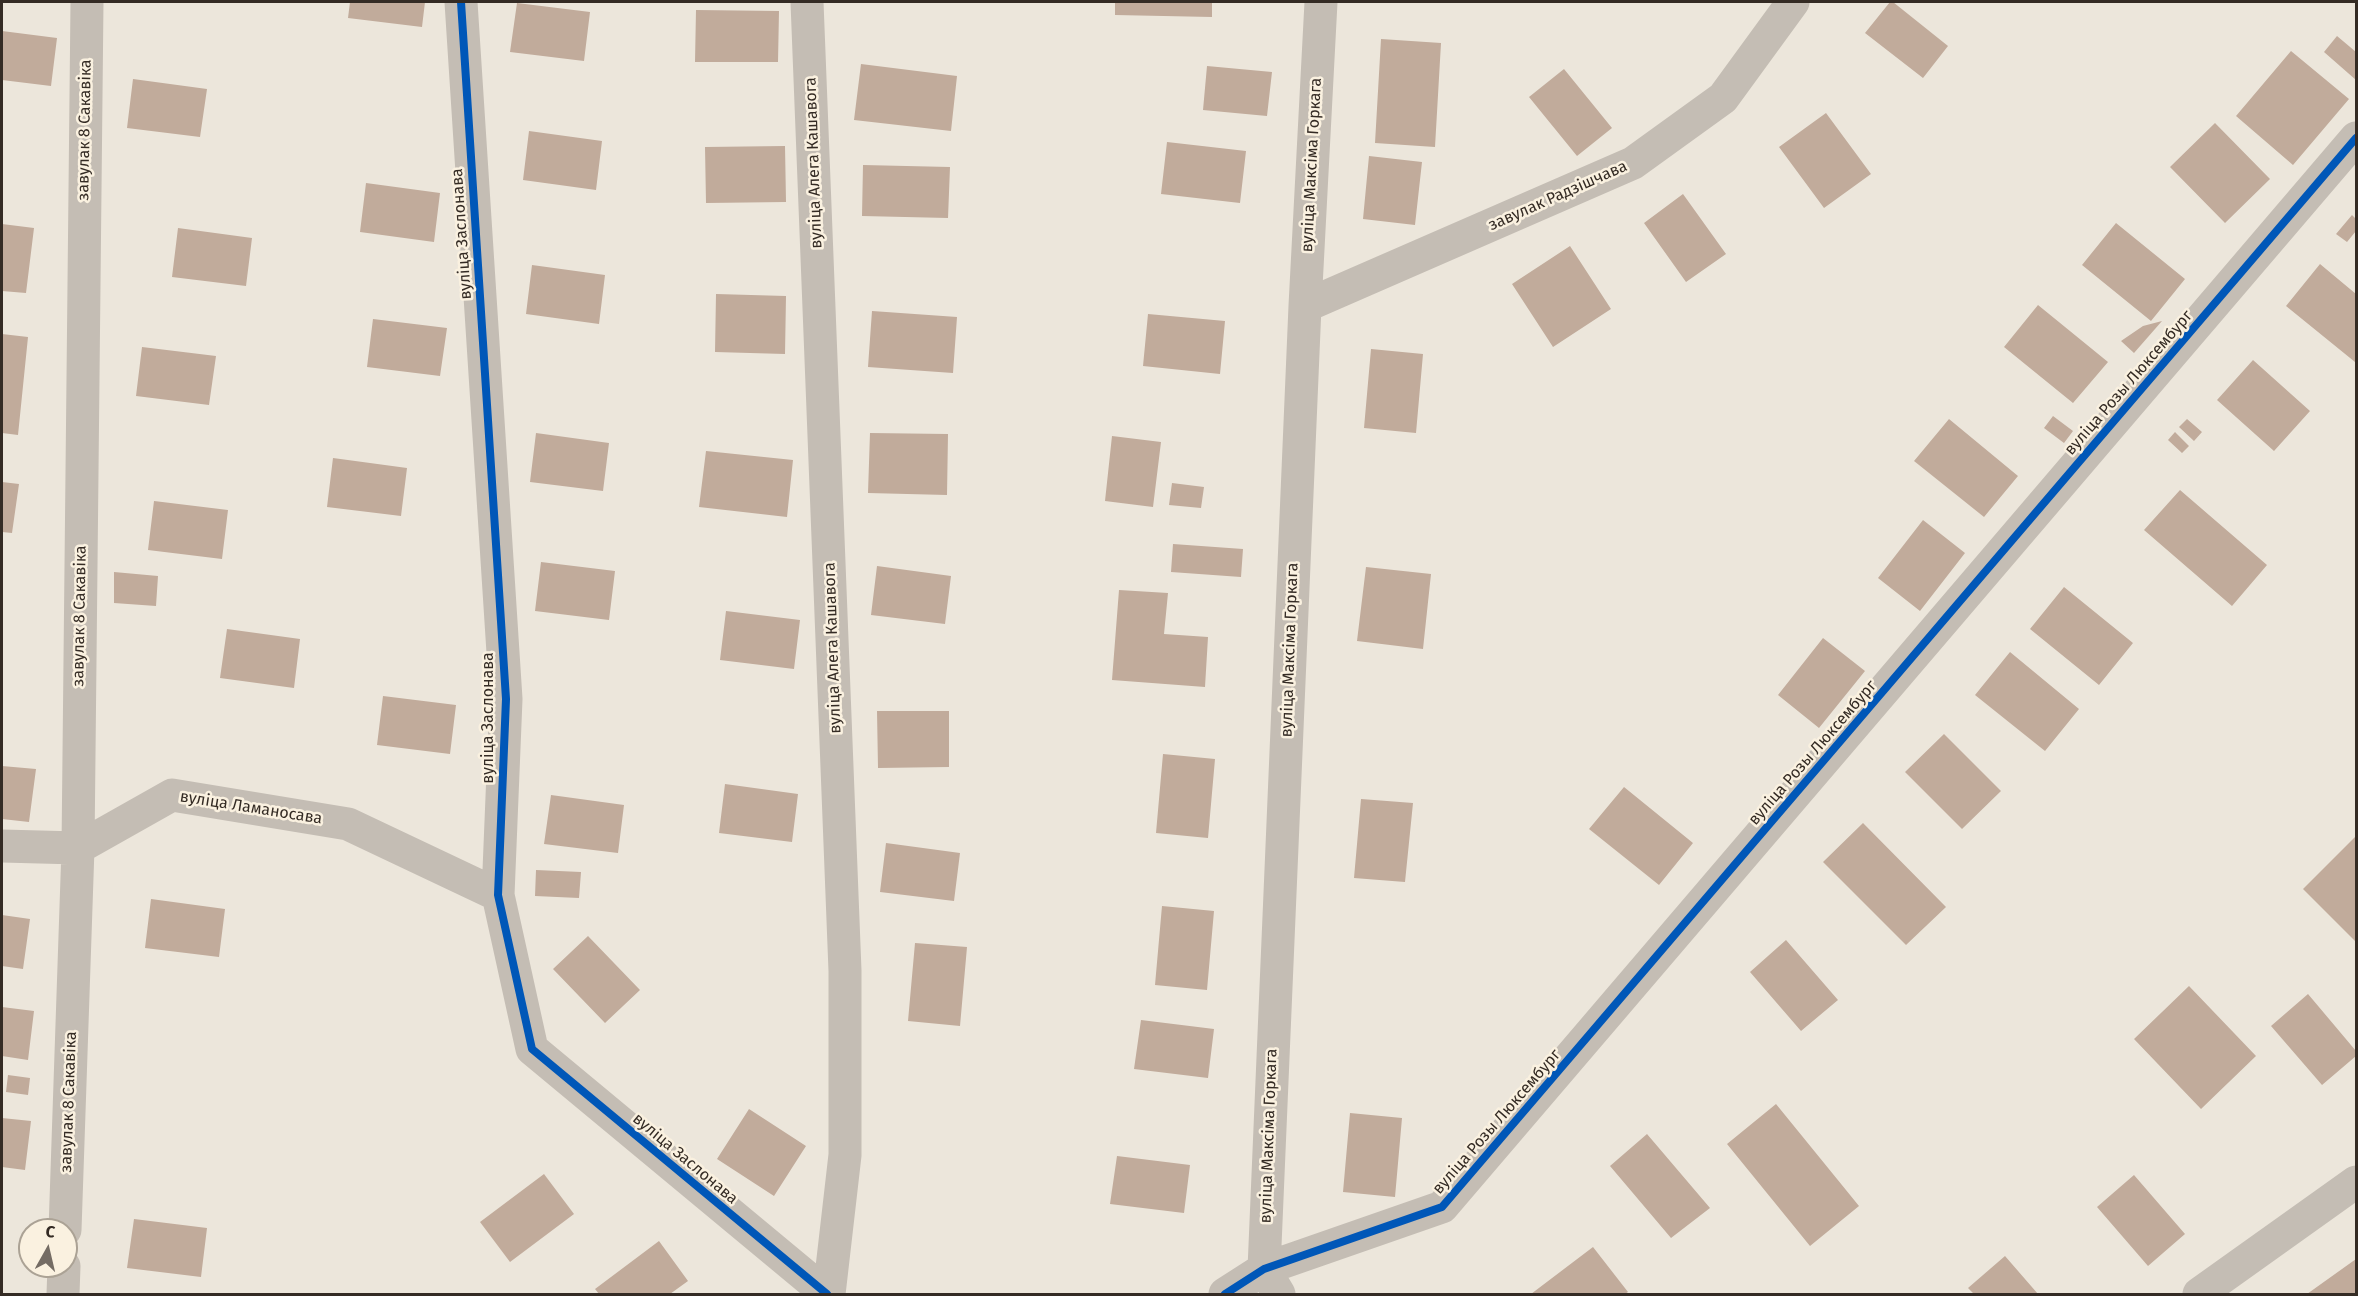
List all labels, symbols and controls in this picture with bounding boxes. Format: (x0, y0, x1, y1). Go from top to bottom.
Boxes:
street label: завулак 8 Сакавіка (74, 59, 96, 201)
street label: вуліца Алега Кашавога (801, 77, 827, 249)
street label: вуліца Максіма Горкага (1298, 77, 1326, 253)
street label: завулак Радзішчава (1486, 157, 1630, 235)
street label: вуліца Заслонава (448, 168, 476, 300)
street label: вуліца Розы Люксембург (2061, 307, 2197, 459)
street label: завулак 8 Сакавіка (69, 545, 91, 687)
street label: вуліца Алега Кашавога (820, 562, 846, 734)
street label: вуліца Максіма Горкага (1277, 562, 1303, 738)
street label: вуліца Заслонава (479, 652, 499, 784)
street label: вуліца Розы Люксембург (1745, 677, 1881, 829)
street label: вуліца Ламаносава (178, 787, 324, 829)
street label: завулак 8 Сакавіка (57, 1031, 81, 1173)
street label: вуліца Розы Люксембург (1429, 1046, 1565, 1198)
street label: вуліца Максіма Горкага (1256, 1048, 1282, 1224)
street label: вуліца Заслонава (628, 1109, 742, 1209)
north arrow (18, 1218, 78, 1278)
text: С (44, 1222, 56, 1242)

